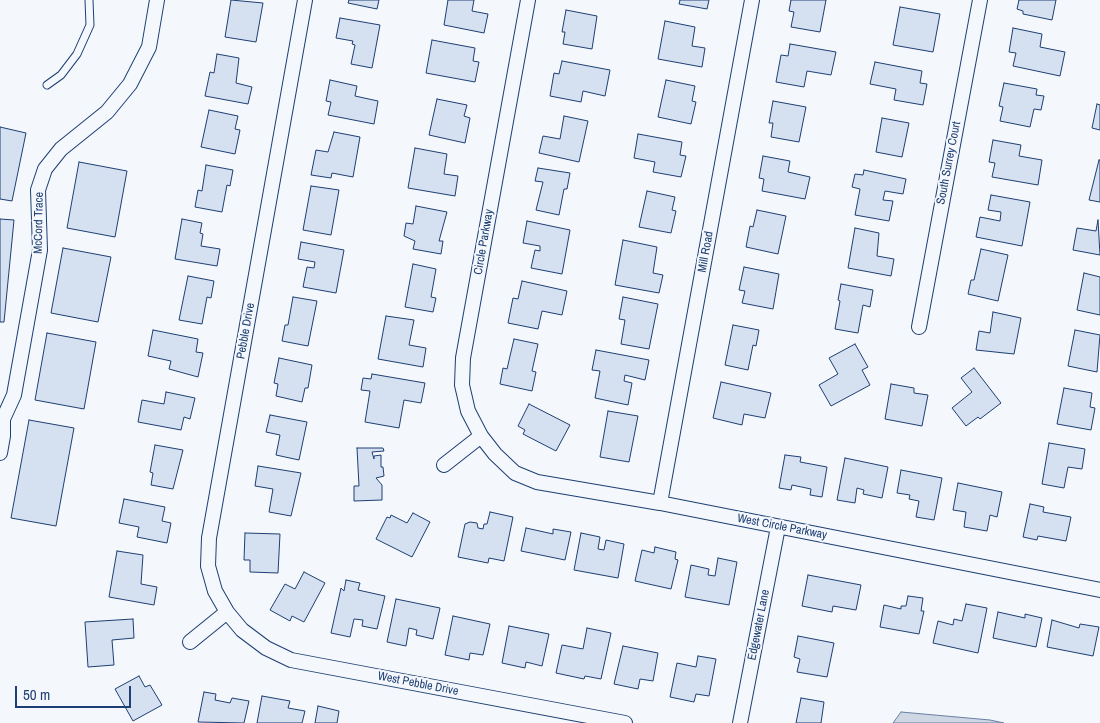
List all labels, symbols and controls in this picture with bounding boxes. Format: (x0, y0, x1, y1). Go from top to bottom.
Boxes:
street label: South Surrey Court (934, 120, 964, 206)
street label: McCord Trace (31, 192, 47, 254)
street label: Circle Parkway (471, 208, 497, 276)
street label: Mill Road (695, 230, 717, 274)
street label: Pebble Drive (234, 302, 258, 360)
street label: West Circle Parkway (736, 511, 828, 543)
street label: Edgewater Lane (745, 588, 773, 662)
street label: West Pebble Drive (376, 669, 460, 699)
scale bar (18, 676, 134, 708)
text: 50 m (23, 684, 50, 705)

